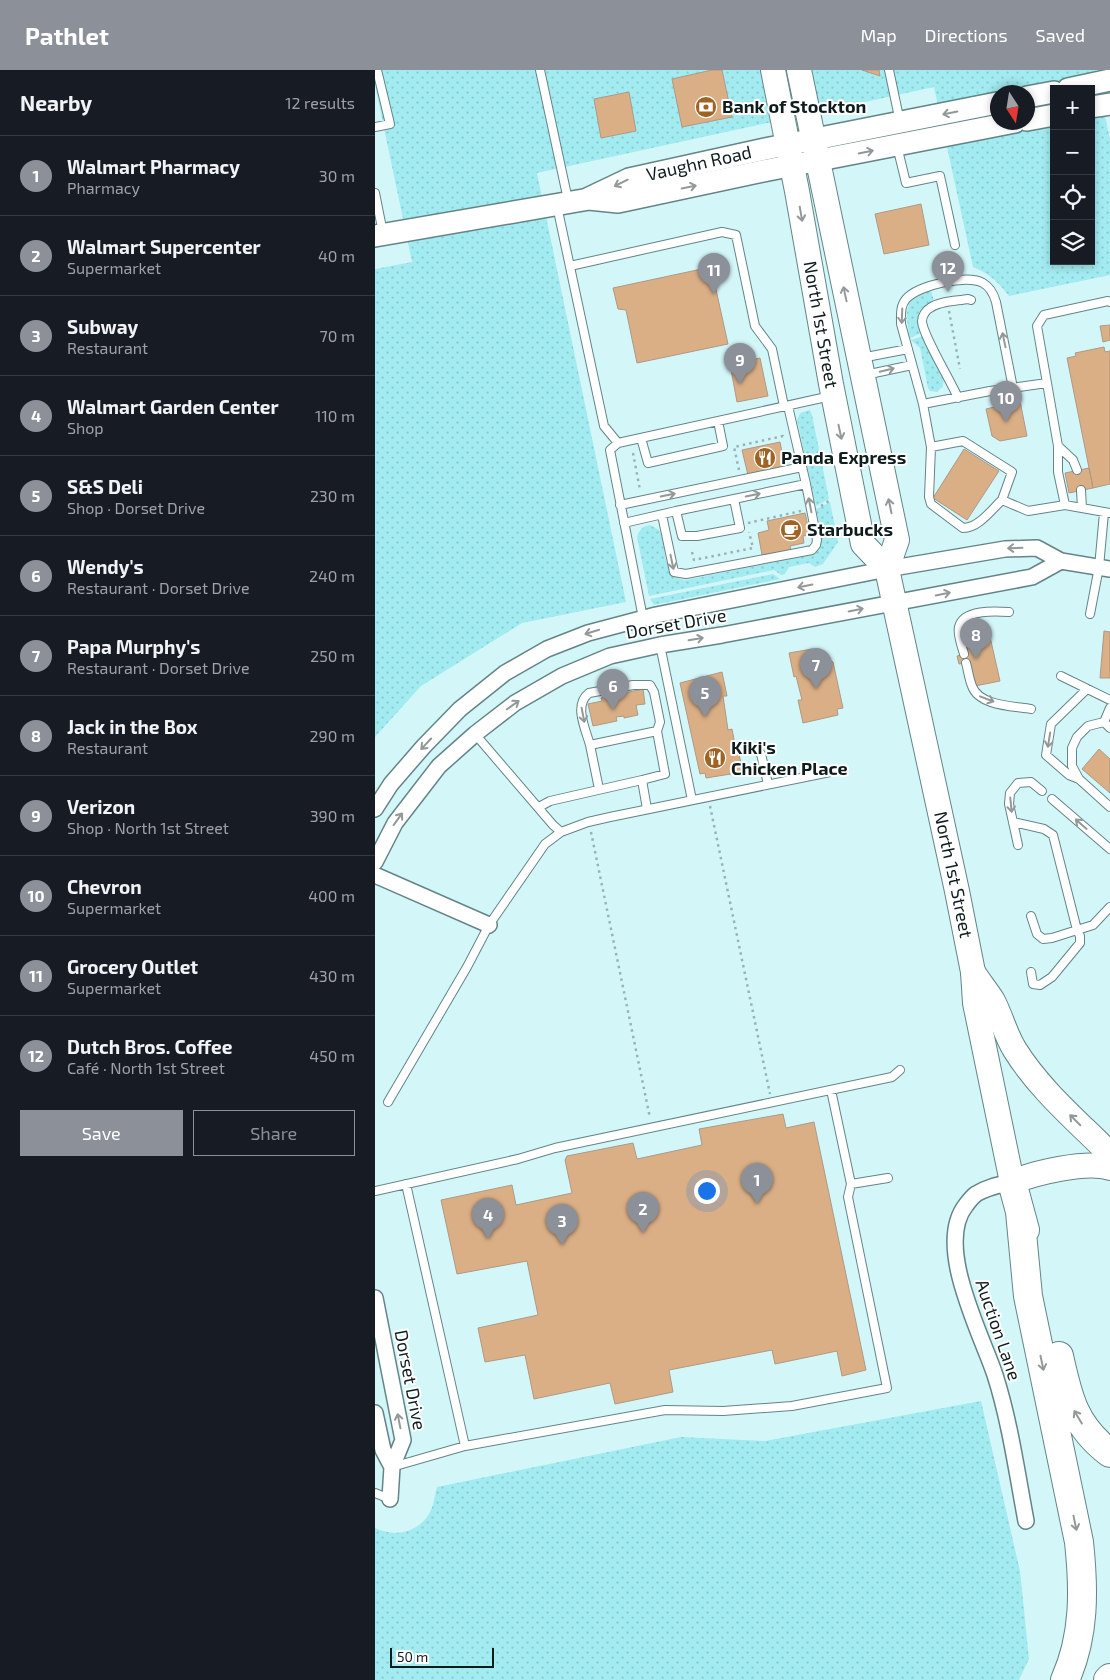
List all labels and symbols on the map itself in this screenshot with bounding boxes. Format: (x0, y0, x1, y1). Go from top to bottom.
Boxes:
north arrow (990, 85, 1035, 130)
bank icon: Bank of Stockton (694, 95, 718, 119)
place label: Bank of Stockton (722, 95, 866, 117)
one-way arrow (942, 109, 958, 118)
street label: Vaughn Road (644, 140, 753, 185)
one-way arrow (857, 147, 873, 156)
one-way arrow (614, 179, 629, 188)
one-way arrow (680, 182, 696, 191)
one-way arrow (797, 206, 807, 222)
pin: 12 (932, 251, 964, 292)
pin: 11 (698, 253, 730, 294)
street label: North 1st Street (800, 259, 844, 390)
one-way arrow (840, 286, 850, 302)
one-way arrow (897, 307, 906, 323)
one-way arrow (999, 332, 1008, 348)
pin: 9 (724, 343, 756, 384)
one-way arrow (879, 365, 895, 375)
pin: 10 (990, 381, 1022, 422)
one-way arrow (836, 423, 846, 439)
restaurant icon: Panda Express (753, 446, 777, 470)
place label: Panda Express (781, 446, 906, 468)
one-way arrow (660, 490, 676, 499)
one-way arrow (744, 490, 760, 499)
one-way arrow (804, 497, 814, 513)
one-way arrow (885, 498, 894, 514)
cafe icon: Starbucks (779, 518, 803, 542)
place label: Starbucks (807, 518, 893, 540)
one-way arrow (1008, 544, 1024, 553)
one-way arrow (668, 554, 677, 570)
one-way arrow (797, 581, 813, 591)
one-way arrow (934, 589, 950, 598)
street label: Dorset Drive (624, 603, 728, 643)
one-way arrow (848, 605, 864, 615)
pin: 8 (960, 618, 992, 659)
one-way arrow (585, 628, 601, 638)
one-way arrow (688, 634, 704, 644)
pin: 7 (800, 648, 832, 689)
pin: 6 (597, 669, 629, 710)
pin: 5 (689, 676, 721, 717)
one-way arrow (979, 695, 994, 704)
one-way arrow (505, 700, 519, 710)
one-way arrow (578, 706, 588, 722)
one-way arrow (1043, 731, 1053, 747)
place label: Kiki's Chicken Place (731, 736, 848, 779)
one-way arrow (420, 738, 432, 750)
restaurant icon: Kiki's Chicken Place (703, 746, 727, 770)
one-way arrow (1006, 797, 1015, 813)
street label: North 1st Street (930, 809, 978, 940)
one-way arrow (393, 812, 403, 826)
one-way arrow (1075, 819, 1088, 830)
one-way arrow (1069, 1114, 1082, 1126)
pin: 1 (741, 1163, 773, 1204)
your location (694, 1178, 720, 1204)
pin: 2 (627, 1192, 659, 1233)
pin: 4 (472, 1198, 504, 1239)
pin: 3 (546, 1204, 578, 1245)
street label: Auction Lane (971, 1276, 1027, 1383)
street label: Dorset Drive (390, 1328, 431, 1432)
one-way arrow (1038, 1355, 1047, 1371)
one-way arrow (1073, 1409, 1083, 1424)
one-way arrow (394, 1413, 404, 1429)
one-way arrow (1071, 1514, 1080, 1530)
scale bar (390, 1645, 494, 1668)

